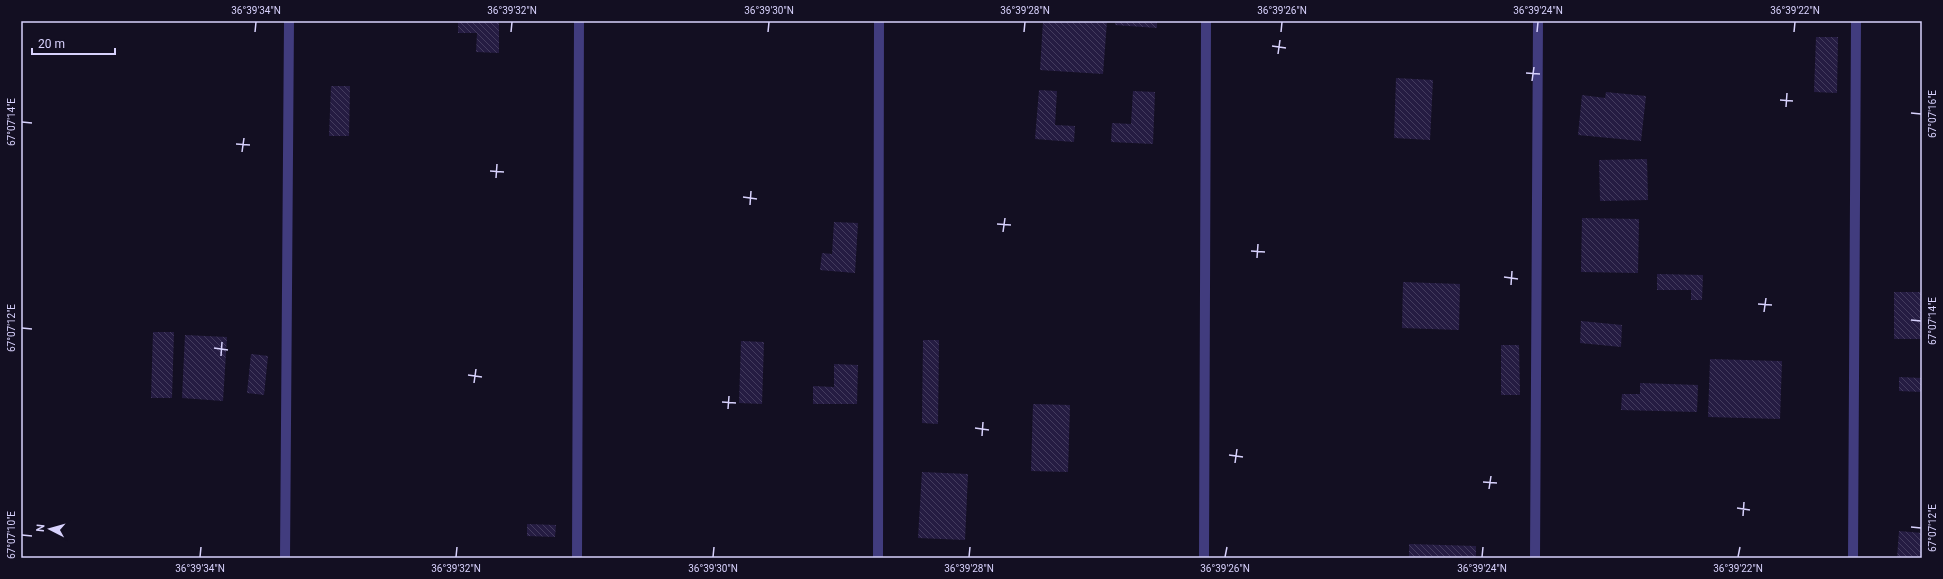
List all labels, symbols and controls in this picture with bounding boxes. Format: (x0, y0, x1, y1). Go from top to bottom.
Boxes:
text: 36°39'34"N (231, 5, 281, 16)
text: 36°39'32"N (487, 5, 537, 16)
text: 36°39'30"N (744, 5, 794, 16)
text: 36°39'28"N (1000, 5, 1050, 16)
text: 36°39'26"N (1257, 5, 1307, 16)
text: 36°39'24"N (1513, 5, 1563, 16)
text: 36°39'22"N (1770, 5, 1820, 16)
scale bar (32, 30, 115, 56)
text: 20 m (38, 37, 65, 51)
text: 67°07'16"E (1927, 90, 1938, 138)
text: 67°07'14"E (6, 98, 17, 146)
text: 67°07'14"E (1927, 297, 1938, 345)
text: 67°07'12"E (6, 304, 17, 352)
text: 67°07'12"E (1927, 504, 1938, 552)
north arrow (30, 509, 70, 549)
text: 67°07'10"E (6, 511, 17, 559)
text: N (34, 523, 47, 533)
text: 36°39'34"N (175, 563, 225, 574)
text: 36°39'32"N (431, 563, 481, 574)
text: 36°39'30"N (688, 563, 738, 574)
text: 36°39'28"N (944, 563, 994, 574)
text: 36°39'26"N (1200, 563, 1250, 574)
text: 36°39'24"N (1457, 563, 1507, 574)
text: 36°39'22"N (1713, 563, 1763, 574)

